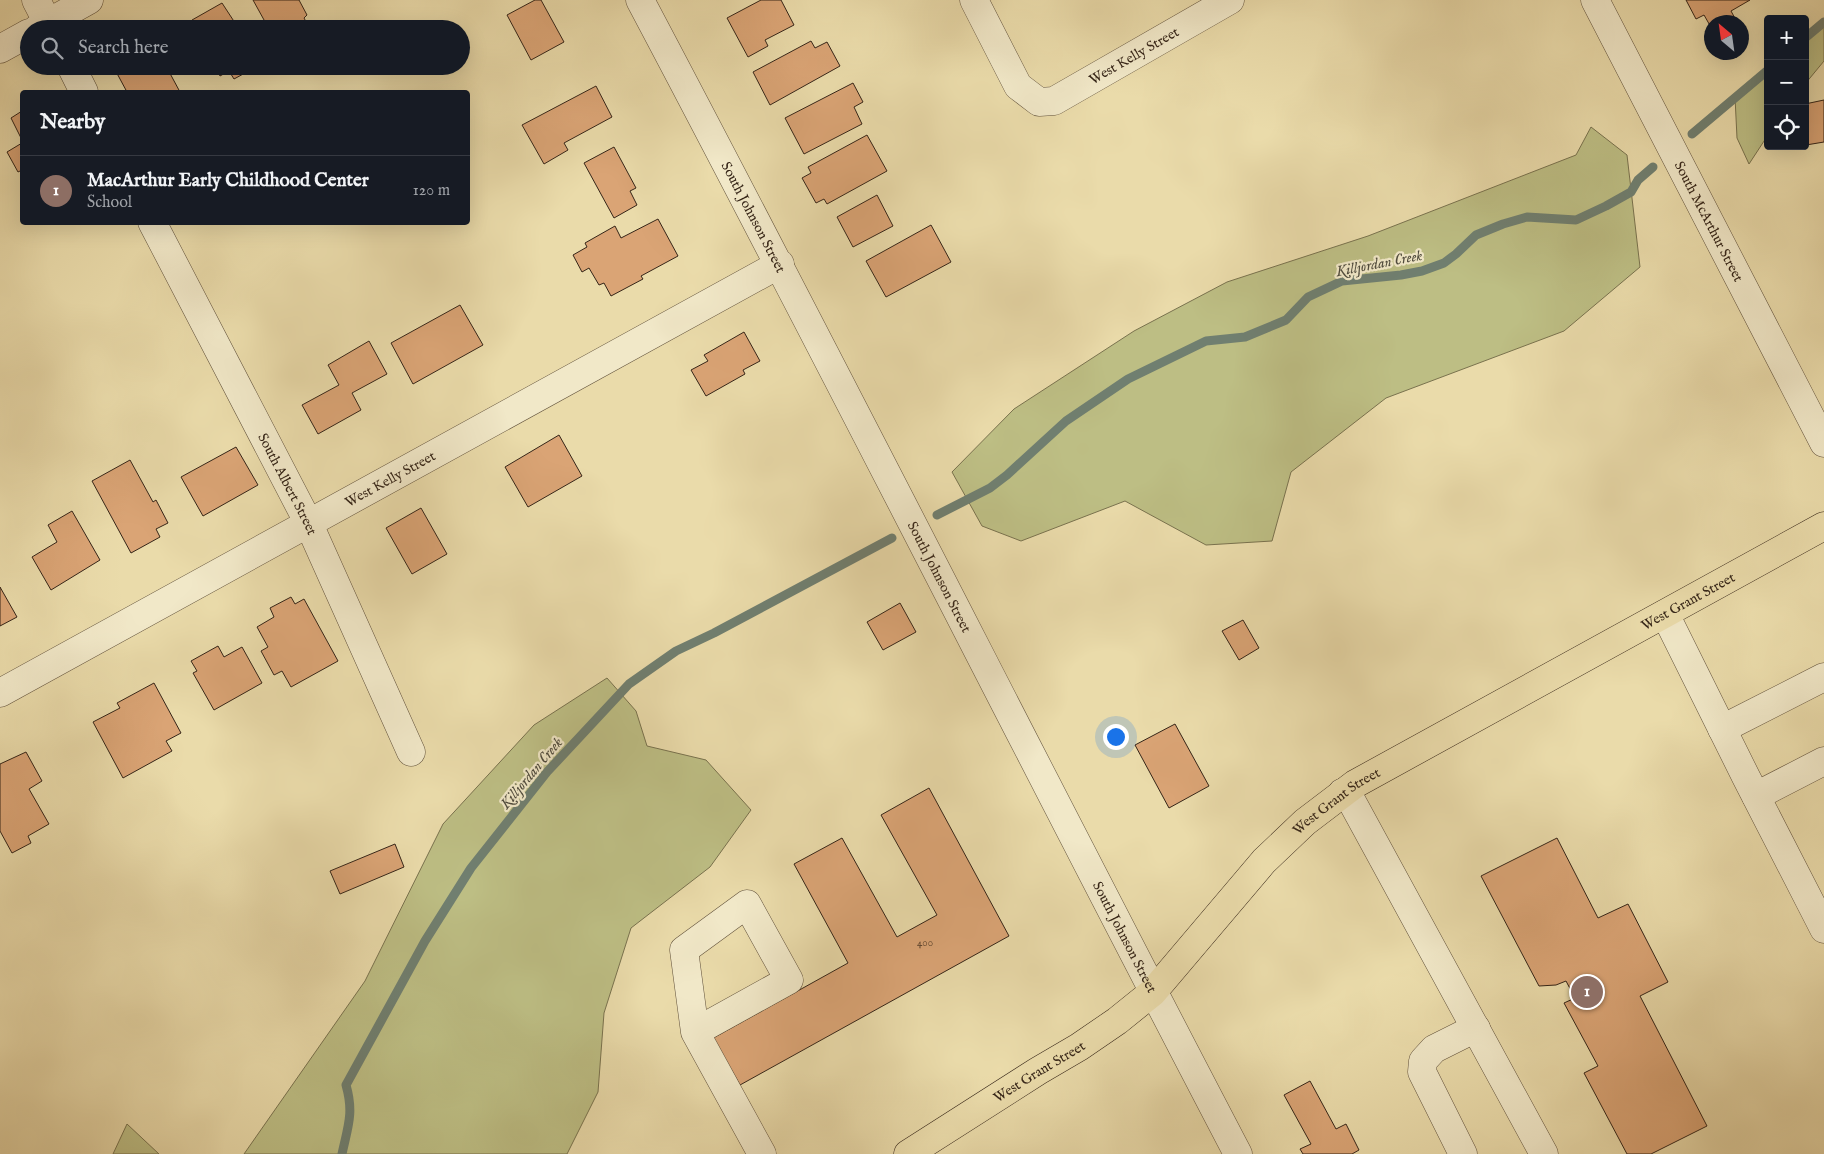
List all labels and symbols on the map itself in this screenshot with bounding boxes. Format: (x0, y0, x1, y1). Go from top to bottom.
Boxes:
north arrow (1704, 15, 1749, 60)
street label: West Kelly Street (1086, 23, 1183, 89)
street label: South McArthur Street (1670, 158, 1747, 285)
street label: South Johnson Street (717, 159, 789, 276)
water label: Killjordan Creek (1333, 246, 1424, 281)
street label: South Albert Street (253, 430, 321, 538)
street label: West Kelly Street (342, 447, 439, 512)
street label: South Johnson Street (903, 518, 975, 636)
street label: West Grant Street (1638, 569, 1739, 635)
your location (1103, 724, 1129, 750)
water label: Killjordan Creek (495, 734, 567, 814)
street label: West Grant Street (1289, 764, 1384, 839)
street label: South Johnson Street (1088, 879, 1161, 996)
house number: 400 (917, 936, 933, 950)
pin: 1 (1571, 973, 1603, 1011)
street label: West Grant Street (990, 1037, 1089, 1107)

